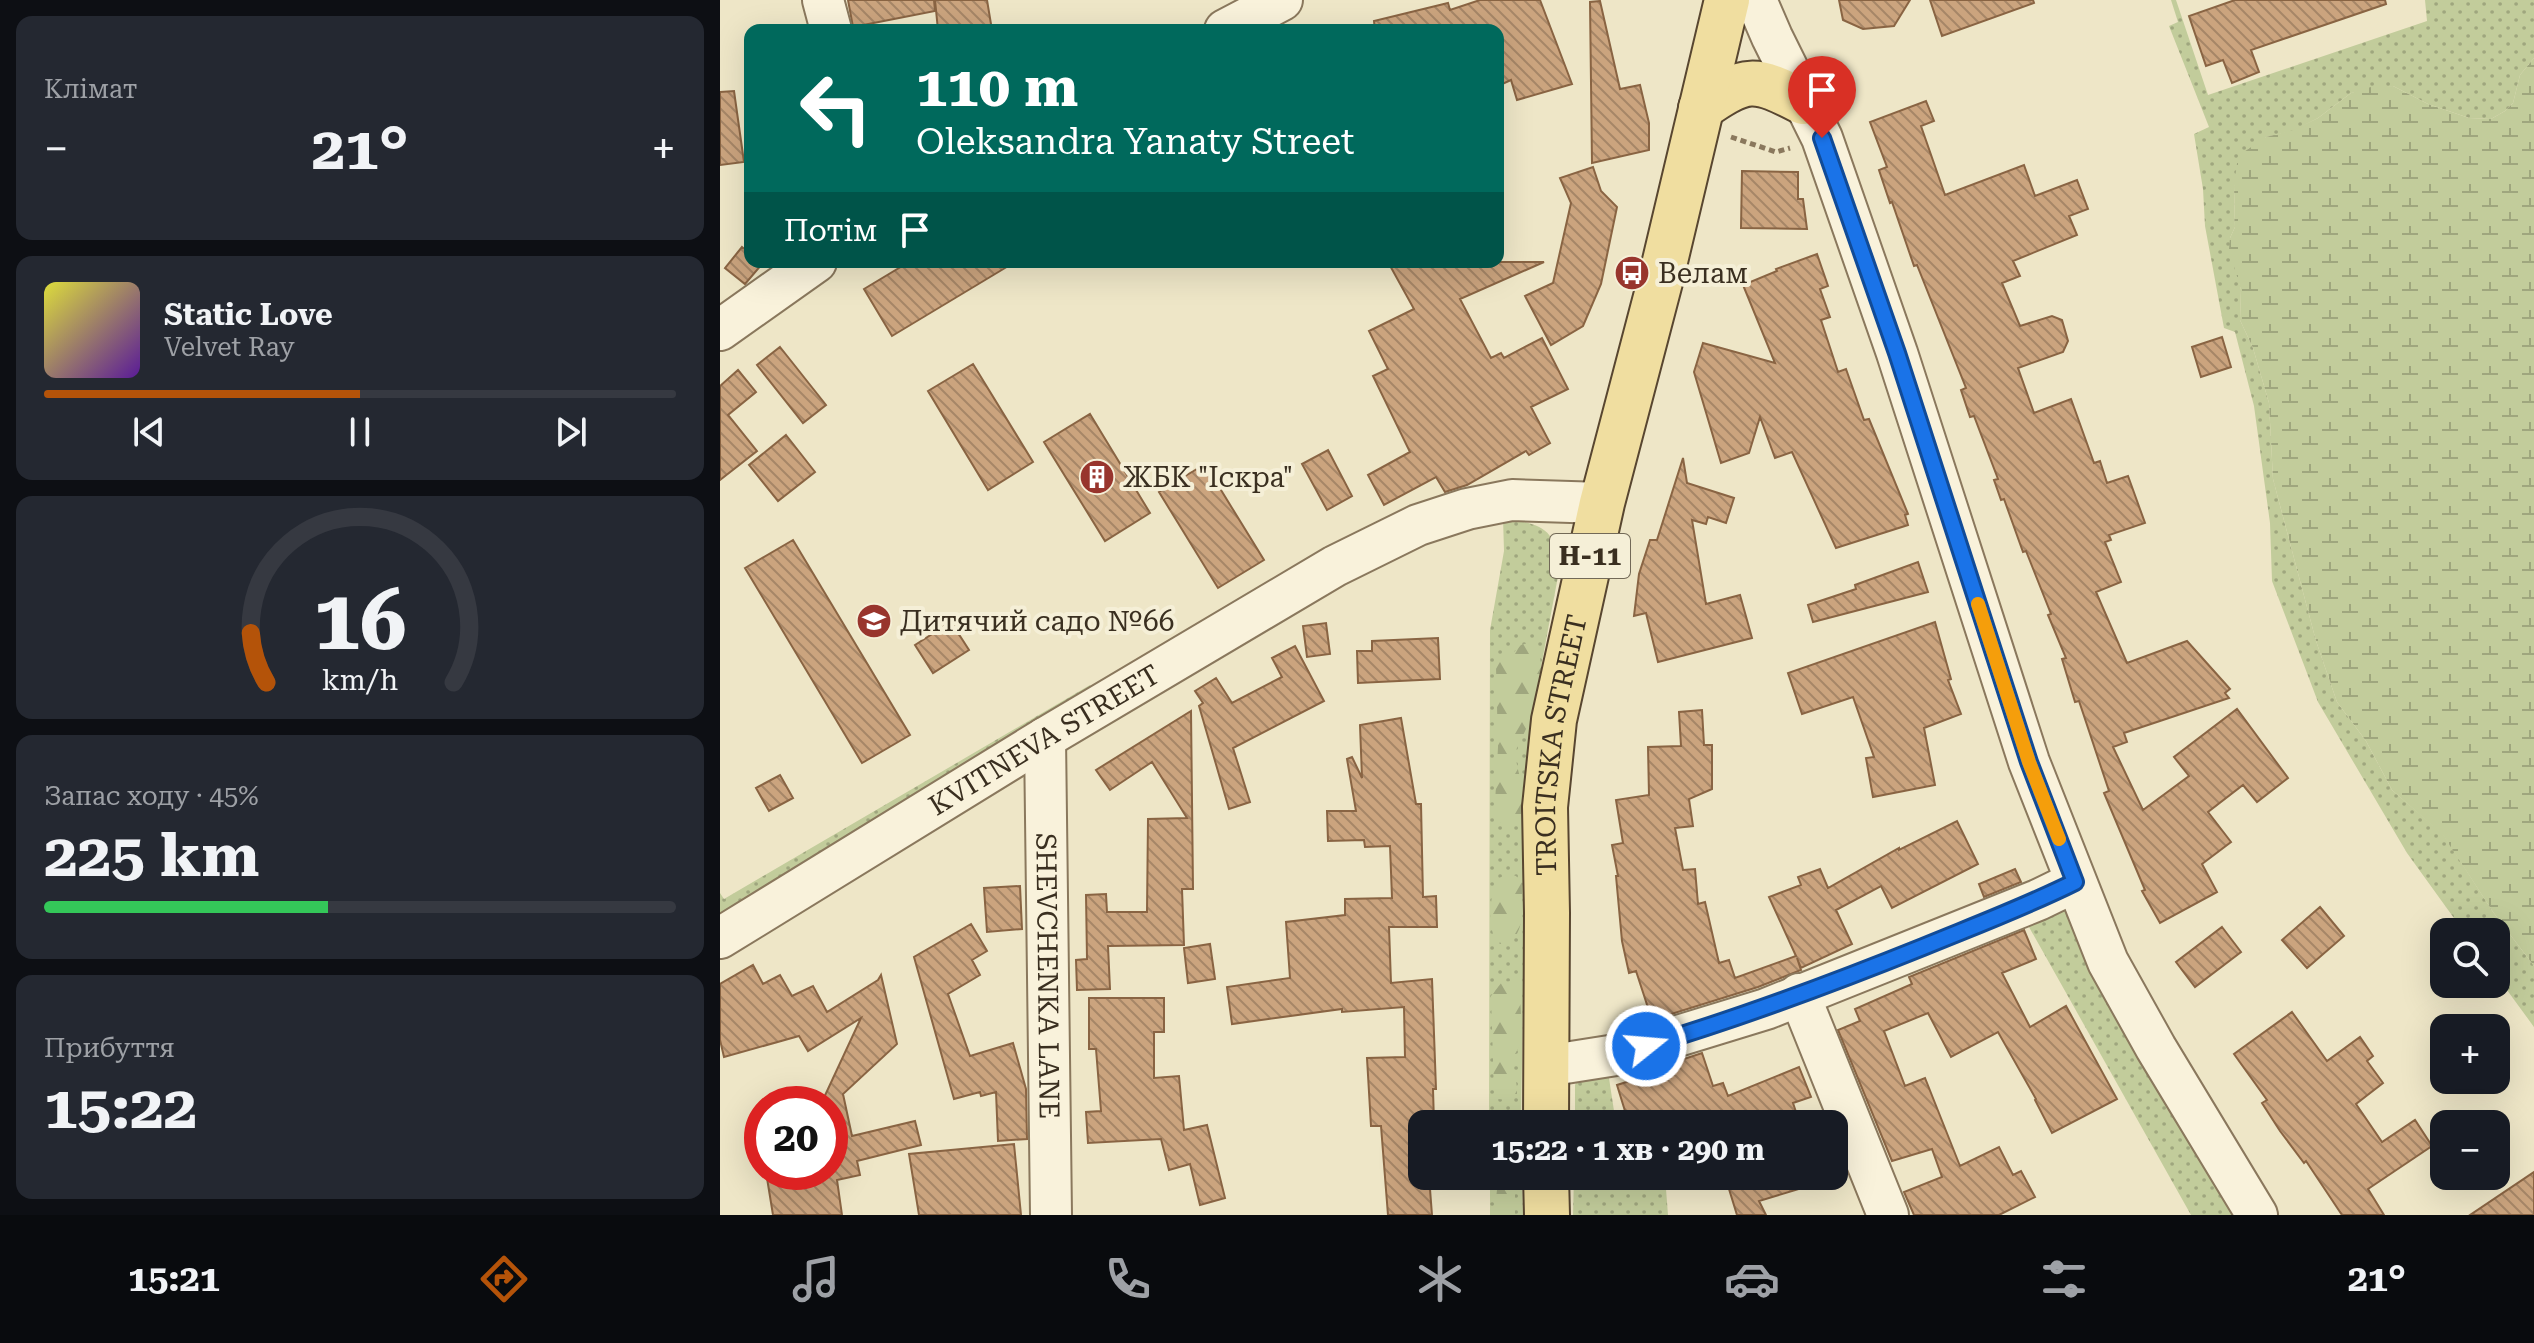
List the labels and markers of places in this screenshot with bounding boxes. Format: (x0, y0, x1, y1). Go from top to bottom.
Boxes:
pin (1788, 56, 1856, 138)
bus stop icon: Велам (1613, 254, 1651, 292)
place label: Велам (1658, 257, 1748, 290)
building icon: ЖБК "Іскра" (1078, 458, 1116, 496)
place label: ЖБК "Іскра" (1123, 461, 1293, 494)
school or university icon: Дитячий садо №66 (855, 602, 893, 640)
place label: Дитячий садо №66 (900, 605, 1174, 638)

